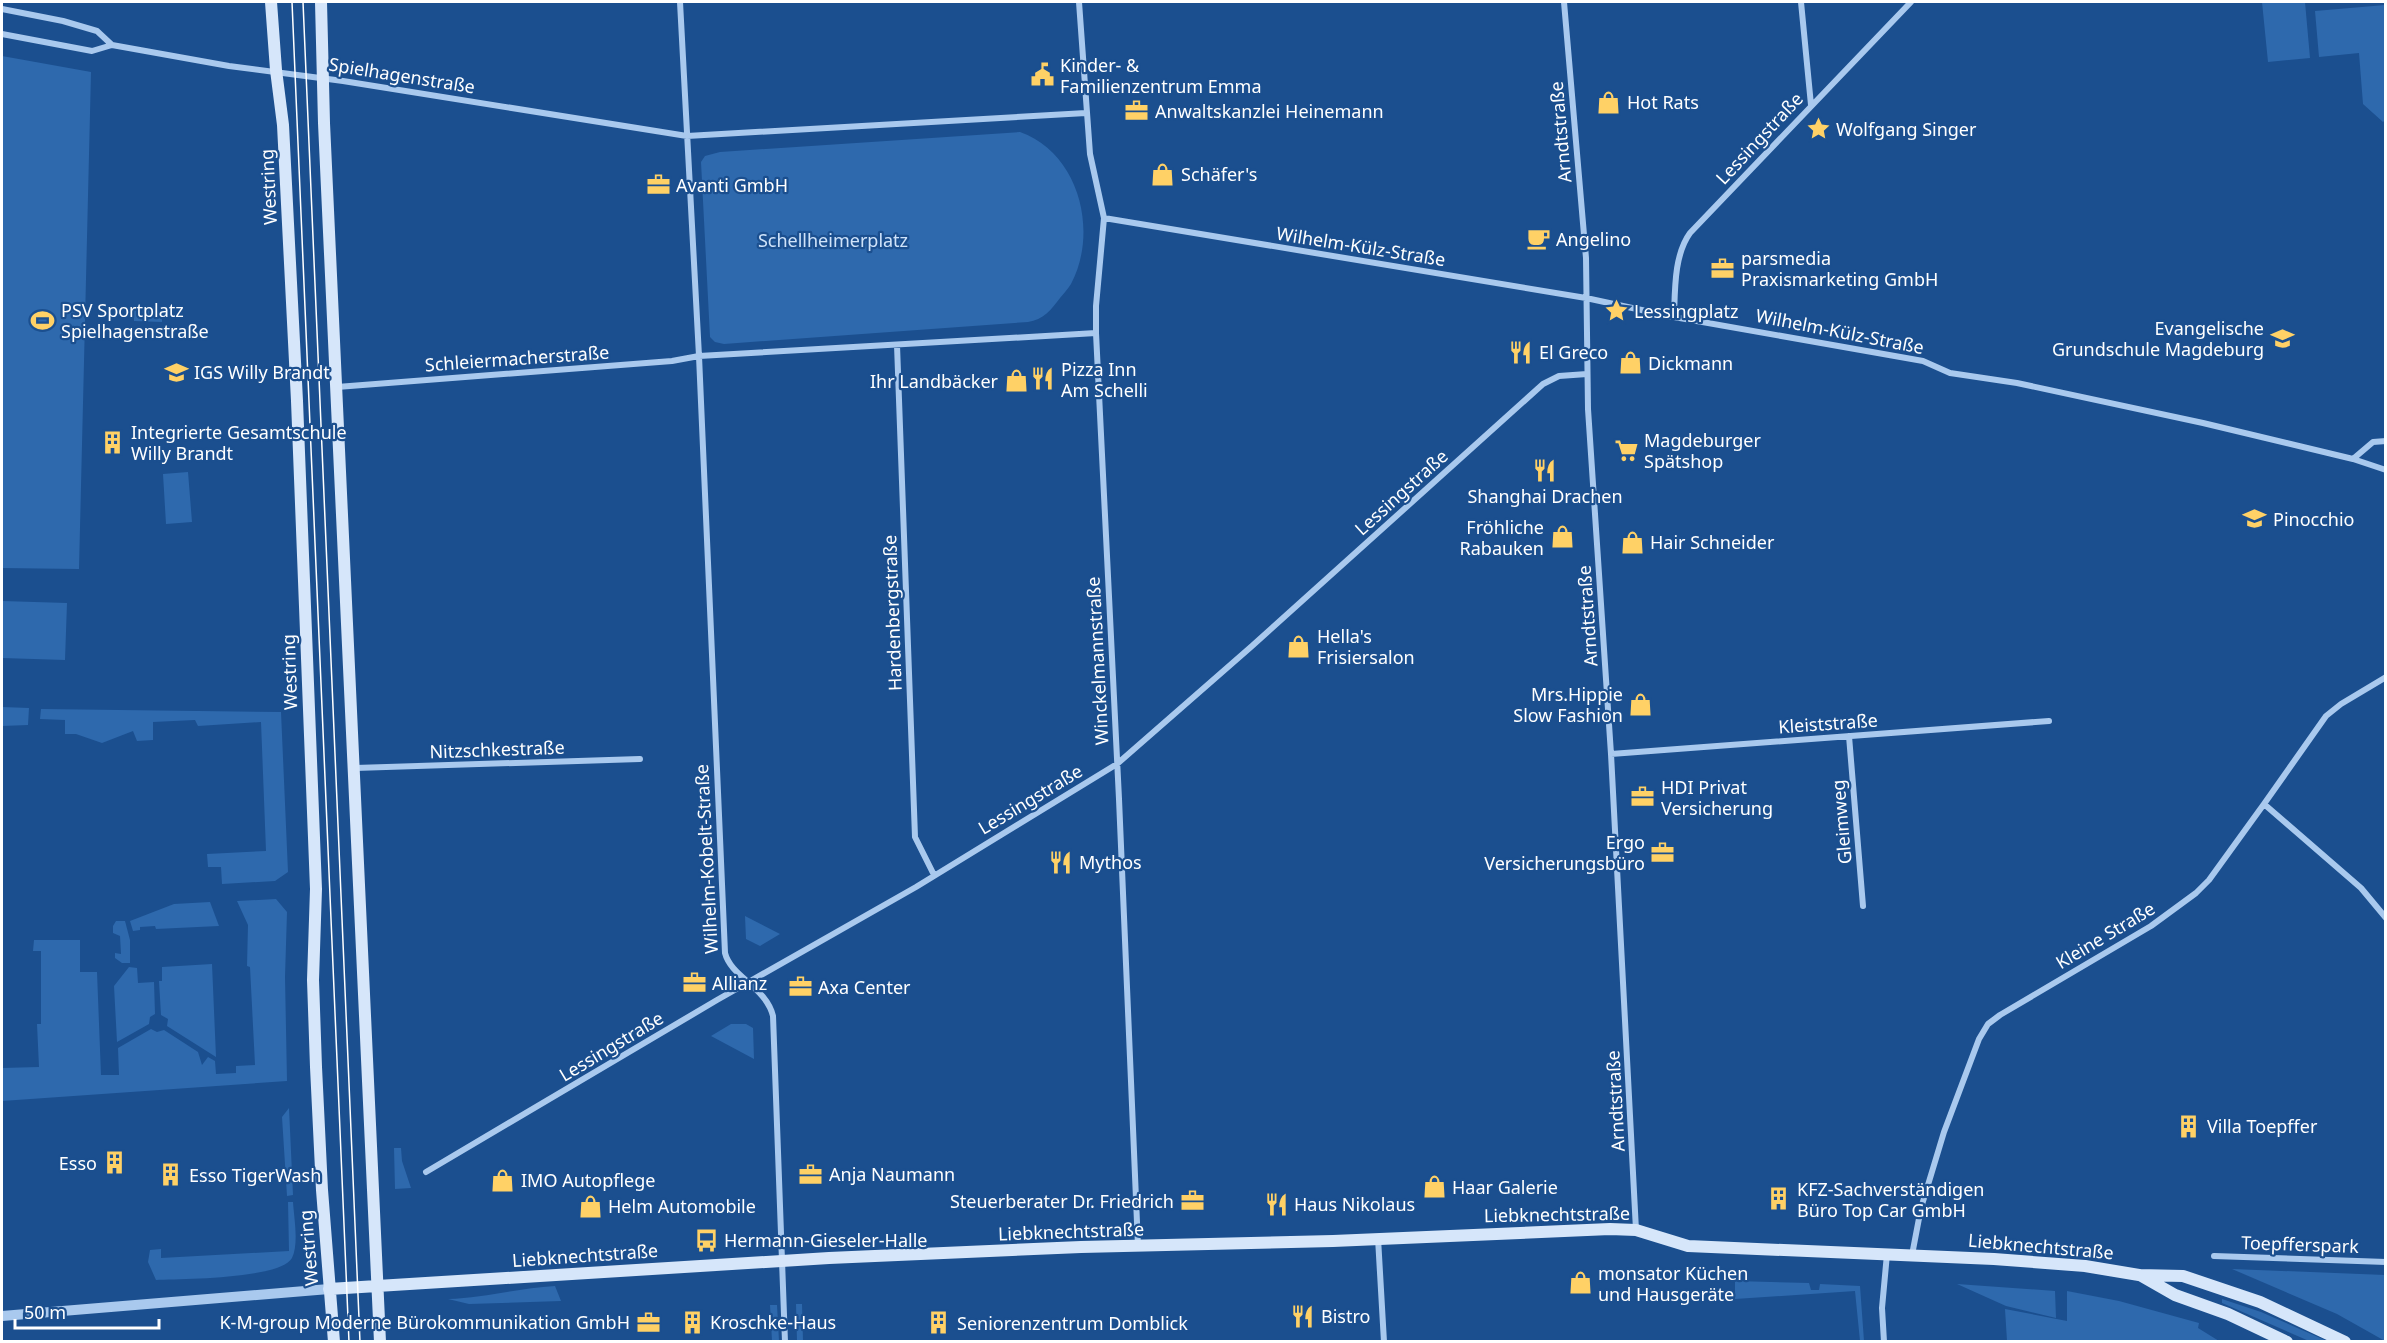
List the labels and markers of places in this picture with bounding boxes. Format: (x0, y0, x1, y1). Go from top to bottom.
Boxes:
place label: Kinder- & Familienzentrum Emma (1060, 53, 1262, 98)
public building icon: Kinder- & Familienzentrum Emma (1029, 62, 1055, 88)
shop icon: Hot Rats (1596, 89, 1622, 115)
place label: Hot Rats (1627, 90, 1699, 114)
office icon: Anwaltskanzlei Heinemann (1124, 98, 1150, 124)
place label: Anwaltskanzlei Heinemann (1155, 99, 1384, 123)
place icon: Wolfgang Singer (1805, 116, 1831, 142)
place label: Wolfgang Singer (1836, 117, 1977, 141)
shop icon: Schäfer's (1150, 161, 1176, 187)
place label: Schäfer's (1181, 162, 1257, 186)
office icon: Avanti GmbH (645, 172, 671, 198)
place label: Avanti GmbH (676, 173, 788, 197)
cafe icon: Angelino (1525, 226, 1551, 252)
place label: Angelino (1556, 227, 1631, 251)
place label: parsmedia Praxismarketing GmbH (1741, 246, 1938, 291)
office icon: parsmedia Praxismarketing GmbH (1710, 255, 1736, 281)
place label: PSV Sportplatz Spielhagenstraße (61, 298, 209, 343)
place icon: Lessingplatz (1603, 298, 1629, 324)
place label: Lessingplatz (1634, 299, 1738, 323)
sports icon: PSV Sportplatz Spielhagenstraße (30, 307, 56, 333)
place label: Evangelische Grundschule Magdeburg (2052, 316, 2264, 361)
school or university icon: Evangelische Grundschule Magdeburg (2269, 325, 2295, 351)
restaurant icon: El Greco (1508, 339, 1534, 365)
place label: El Greco (1539, 340, 1608, 364)
shop icon: Dickmann (1617, 350, 1643, 376)
place label: Dickmann (1648, 351, 1733, 375)
place label: Pizza Inn Am Schelli (1061, 357, 1148, 402)
school or university icon: IGS Willy Brandt (163, 359, 189, 385)
place label: IGS Willy Brandt (194, 360, 330, 384)
restaurant icon: Pizza Inn Am Schelli (1030, 366, 1056, 392)
shop icon: Ihr Landbäcker (1003, 368, 1029, 394)
place label: Ihr Landbäcker (870, 369, 999, 393)
place label: Integrierte Gesamtschule Willy Brandt (131, 420, 347, 465)
place label: Magdeburger Spätshop (1644, 428, 1761, 473)
building icon: Integrierte Gesamtschule Willy Brandt (100, 429, 126, 455)
supermarket icon: Magdeburger Spätshop (1613, 437, 1639, 463)
restaurant icon: Shanghai Drachen (1532, 457, 1558, 483)
place label: Shanghai Drachen (1467, 484, 1623, 508)
school or university icon: Pinocchio (2242, 506, 2268, 532)
place label: Pinocchio (2273, 507, 2355, 531)
place label: Fröhliche Rabauken (1460, 515, 1544, 560)
shop icon: Fröhliche Rabauken (1549, 524, 1575, 550)
shop icon: Hair Schneider (1619, 529, 1645, 555)
place label: Hair Schneider (1650, 530, 1775, 554)
place label: Hella's Frisiersalon (1317, 624, 1415, 669)
shop icon: Hella's Frisiersalon (1286, 633, 1312, 659)
place label: Mrs.Hippie Slow Fashion (1513, 682, 1623, 727)
shop icon: Mrs.Hippie Slow Fashion (1628, 691, 1654, 717)
place label: HDI Privat Versicherung (1661, 775, 1773, 820)
office icon: HDI Privat Versicherung (1630, 784, 1656, 810)
place label: Ergo Versicherungsbüro (1484, 830, 1645, 875)
office icon: Ergo Versicherungsbüro (1650, 839, 1676, 865)
restaurant icon: Mythos (1048, 849, 1074, 875)
place label: Mythos (1079, 850, 1142, 874)
office icon: Allianz (681, 970, 707, 996)
place label: Allianz (712, 971, 767, 995)
office icon: Axa Center (787, 974, 813, 1000)
place label: Axa Center (818, 975, 911, 999)
building icon: Villa Toepffer (2176, 1113, 2202, 1139)
place label: Villa Toepffer (2207, 1114, 2318, 1138)
building icon: Esso (102, 1150, 128, 1176)
place label: Esso (59, 1151, 97, 1175)
office icon: Anja Naumann (798, 1161, 824, 1187)
building icon: Esso TigerWash (158, 1162, 184, 1188)
place label: Anja Naumann (829, 1162, 955, 1186)
place label: Esso TigerWash (189, 1163, 321, 1187)
shop icon: IMO Autopflege (490, 1167, 516, 1193)
place label: IMO Autopflege (521, 1168, 655, 1192)
shop icon: Haar Galerie (1421, 1174, 1447, 1200)
place label: Haar Galerie (1452, 1175, 1558, 1199)
place label: KFZ-Sachverständigen Büro Top Car GmbH (1797, 1177, 1984, 1222)
building icon: KFZ-Sachverständigen Büro Top Car GmbH (1766, 1186, 1792, 1212)
office icon: Steuerberater Dr. Friedrich (1179, 1188, 1205, 1214)
place label: Steuerberater Dr. Friedrich (950, 1189, 1174, 1213)
restaurant icon: Haus Nikolaus (1263, 1191, 1289, 1217)
place label: Haus Nikolaus (1294, 1192, 1415, 1216)
shop icon: Helm Automobile (577, 1193, 603, 1219)
place label: Helm Automobile (608, 1194, 756, 1218)
bus stop icon: Hermann-Gieseler-Halle (693, 1227, 719, 1253)
place label: Hermann-Gieseler-Halle (724, 1228, 927, 1252)
place label: monsator Küchen und Hausgeräte (1598, 1261, 1748, 1306)
shop icon: monsator Küchen und Hausgeräte (1567, 1270, 1593, 1296)
restaurant icon: Bistro (1290, 1303, 1316, 1329)
place label: Bistro (1321, 1304, 1370, 1328)
office icon: K-M-group Moderne Bürokommunikation GmbH (635, 1309, 661, 1335)
building icon: Kroschke-Haus (679, 1309, 705, 1335)
place label: K-M-group Moderne Bürokommunikation GmbH (219, 1310, 630, 1334)
place label: Kroschke-Haus (710, 1310, 836, 1334)
building icon: Seniorenzentrum Domblick (926, 1310, 952, 1336)
place label: Seniorenzentrum Domblick (957, 1311, 1188, 1335)

